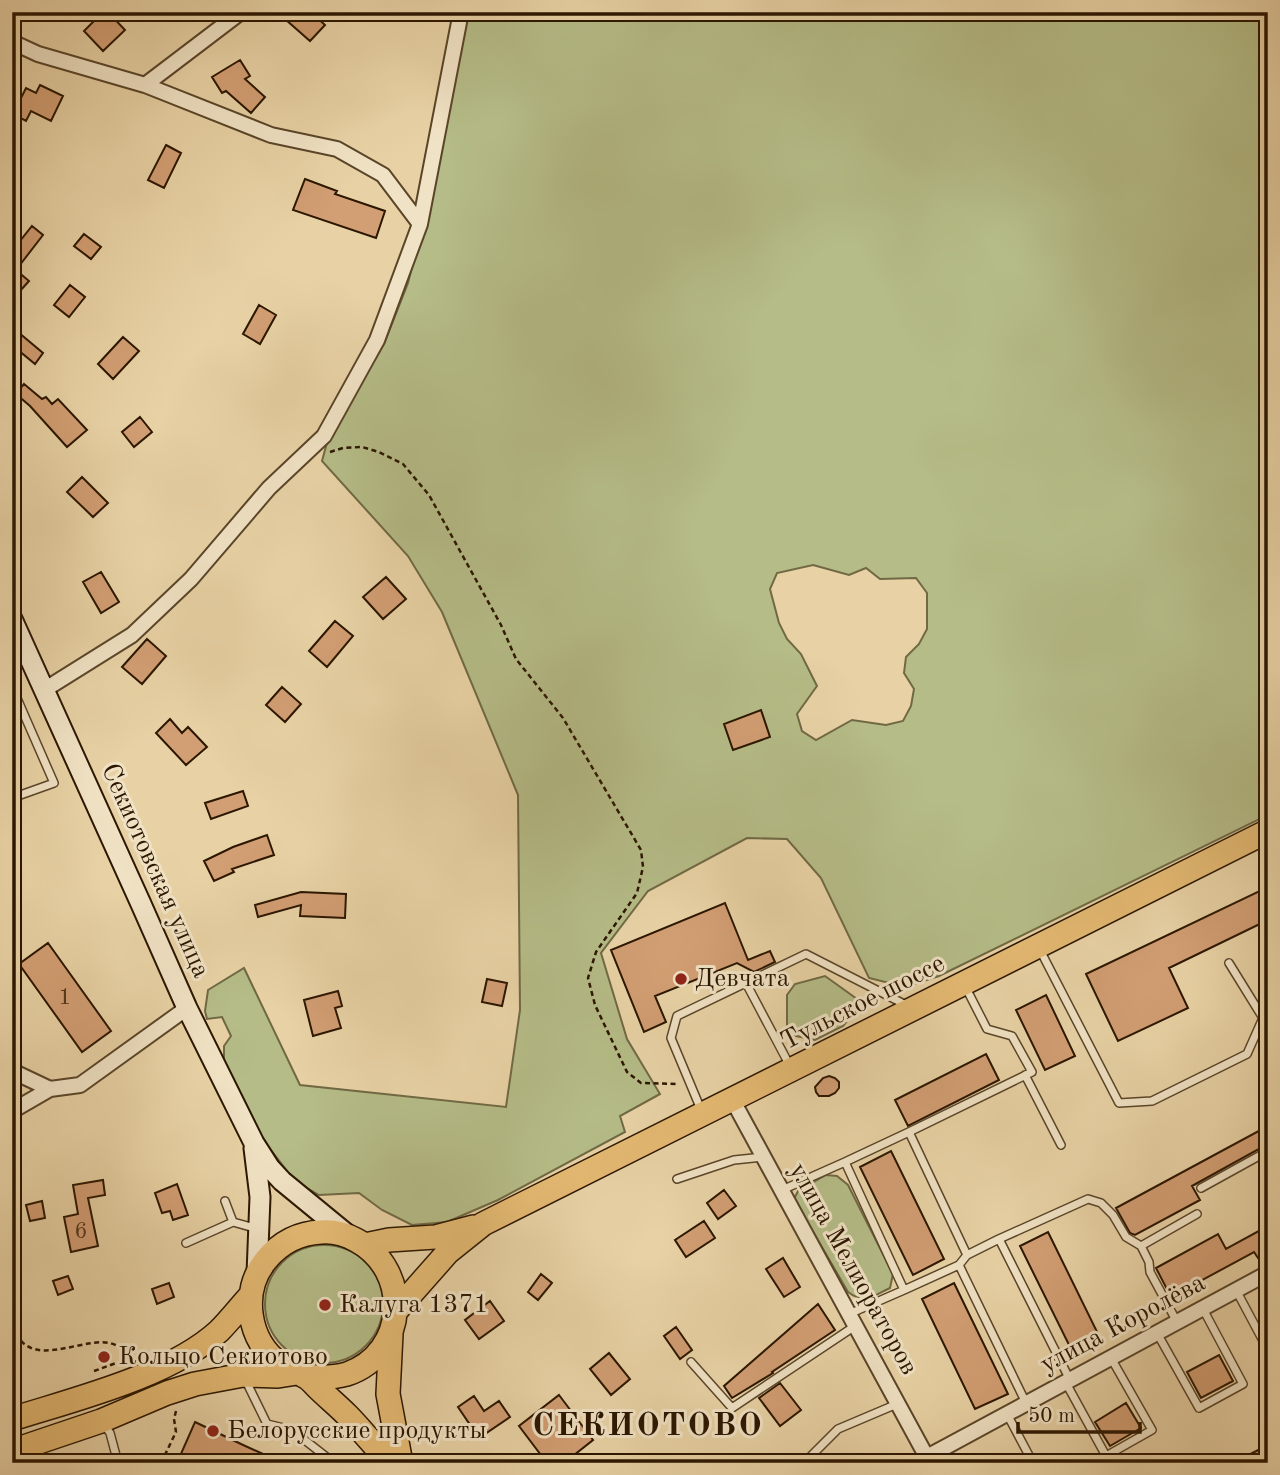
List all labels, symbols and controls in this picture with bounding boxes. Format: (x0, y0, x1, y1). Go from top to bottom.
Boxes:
street label: Секиотовская улица (96, 760, 214, 982)
street label: Тульское шоссе (777, 951, 949, 1055)
place label: Девчата (695, 966, 790, 992)
marker: Девчата (673, 971, 689, 987)
house number: 1 (58, 986, 72, 1009)
street label: улица Мелиораторов (784, 1159, 922, 1379)
house number: 6 (74, 1220, 88, 1243)
street label: улица Королёва (1036, 1270, 1210, 1378)
place label: Калуга 1371 (339, 1292, 489, 1318)
marker: Калуга 1371 (317, 1297, 333, 1313)
place label: Кольцо Секиотово (118, 1344, 328, 1370)
marker: Кольцо Секиотово (96, 1349, 112, 1365)
scale bar (1018, 1391, 1140, 1435)
text: 50 m (1028, 1406, 1075, 1427)
district label: СЕКИОТОВО (532, 1410, 764, 1443)
place label: Белорусские продукты (227, 1418, 487, 1444)
marker: Белорусские продукты (205, 1423, 221, 1439)

